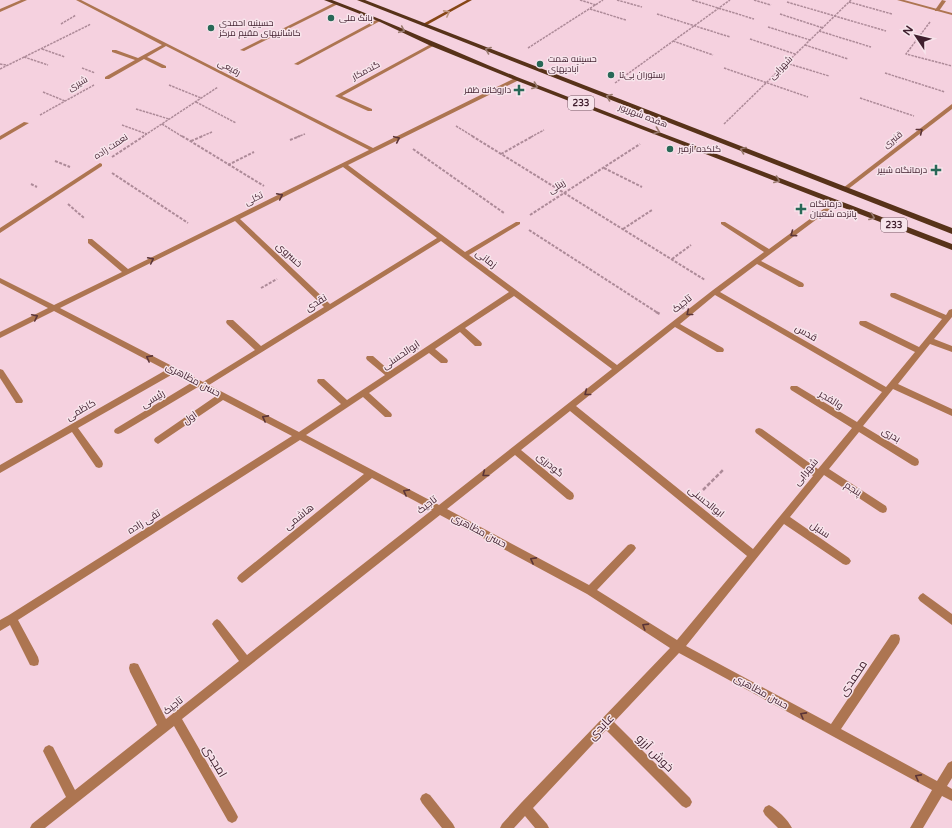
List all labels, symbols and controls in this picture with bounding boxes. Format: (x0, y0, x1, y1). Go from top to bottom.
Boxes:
one-way arrow (443, 10, 450, 17)
marker: بانک ملی (326, 13, 336, 23)
place label: بانک ملی (339, 13, 373, 24)
north arrow (896, 16, 936, 56)
place label: حسینیه احمدی کاشانیهای مقیم مرکز (218, 18, 301, 39)
marker: حسینیه احمدی کاشانیهای مقیم مرکز (206, 23, 216, 33)
text: N (900, 23, 916, 38)
one-way arrow (398, 25, 405, 33)
one-way arrow (485, 47, 492, 55)
place label: حسینیه همت آبادیهای (548, 54, 597, 75)
street label: شهرابی (767, 54, 795, 82)
street label: رفیعی (216, 58, 242, 78)
street label: گندمکار (349, 59, 382, 83)
marker: حسینیه همت آبادیهای (535, 59, 545, 69)
marker: رستوران بی‌تا (606, 70, 616, 80)
place label: رستوران بی‌تا (619, 70, 665, 81)
street label: شیری (66, 74, 90, 94)
one-way arrow (532, 81, 539, 89)
place label: داروخانه ظفر (463, 85, 511, 96)
marker: داروخانه ظفر (514, 85, 524, 95)
one-way arrow (606, 94, 613, 102)
road number: 233 (568, 96, 594, 110)
street label: هفده شهریور (616, 101, 669, 130)
one-way arrow (653, 127, 660, 135)
one-way arrow (915, 128, 922, 135)
street label: قنبری (881, 129, 905, 151)
street label: نعمت زاده (92, 132, 130, 162)
one-way arrow (393, 136, 401, 144)
marker: گلكده آزمير (665, 144, 675, 154)
place label: گلكده آزمير (677, 144, 721, 155)
one-way arrow (740, 146, 747, 154)
marker: درمانگاه شبیر (930, 164, 942, 176)
place label: درمانگاه شبیر (876, 165, 927, 176)
one-way arrow (774, 175, 781, 183)
street label: زینلی (546, 177, 568, 197)
street label: تکلی (243, 190, 266, 208)
one-way arrow (276, 193, 284, 201)
place label: درمانگاه پانزده شعبان (810, 199, 857, 220)
marker: درمانگاه پانزده شعبان (795, 203, 807, 215)
one-way arrow (868, 212, 875, 220)
road number: 233 (881, 218, 907, 232)
one-way arrow (790, 229, 797, 236)
street label: خسروی (273, 240, 305, 270)
street label: زمانی (473, 247, 499, 271)
one-way arrow (147, 257, 155, 265)
street label: نقدی (303, 292, 329, 314)
street label: تاجیک (670, 292, 695, 316)
one-way arrow (686, 308, 693, 315)
one-way arrow (31, 314, 38, 322)
street label: قدس (793, 322, 819, 344)
street label: ابوالحسنی (380, 338, 422, 372)
one-way arrow (146, 355, 154, 363)
street label: حسن مظاهری (164, 361, 222, 399)
street label: رئیسی (139, 387, 167, 411)
street label: والفجر (816, 387, 845, 412)
one-way arrow (584, 388, 591, 395)
street label: کاظمی (64, 397, 98, 423)
street label: اول (180, 409, 200, 427)
one-way arrow (261, 415, 269, 423)
street label: بدری (880, 425, 902, 445)
street label: گودرزی (534, 450, 566, 480)
street label: شهرابی (791, 456, 821, 488)
one-way arrow (482, 469, 489, 476)
street label: پنجم (842, 479, 864, 500)
street label: ابوالحسنی (686, 484, 726, 520)
one-way arrow (403, 489, 410, 497)
street label: تاجیک (415, 493, 440, 517)
street label: هاشمی (282, 501, 316, 533)
street label: تقی زاده (125, 507, 163, 537)
street label: حسن مظاهری (450, 512, 508, 550)
street label: سنبل (808, 519, 832, 541)
one-way arrow (530, 558, 537, 565)
one-way arrow (642, 623, 649, 631)
street label: محمدی (836, 657, 870, 699)
street label: حسن مظاهری (732, 672, 790, 712)
street label: تاجیک (161, 694, 186, 718)
street label: عابدی (585, 711, 617, 743)
one-way arrow (800, 712, 807, 720)
street label: خوش آرزو (633, 731, 677, 775)
street label: امجدی (200, 742, 230, 780)
one-way arrow (914, 774, 922, 781)

